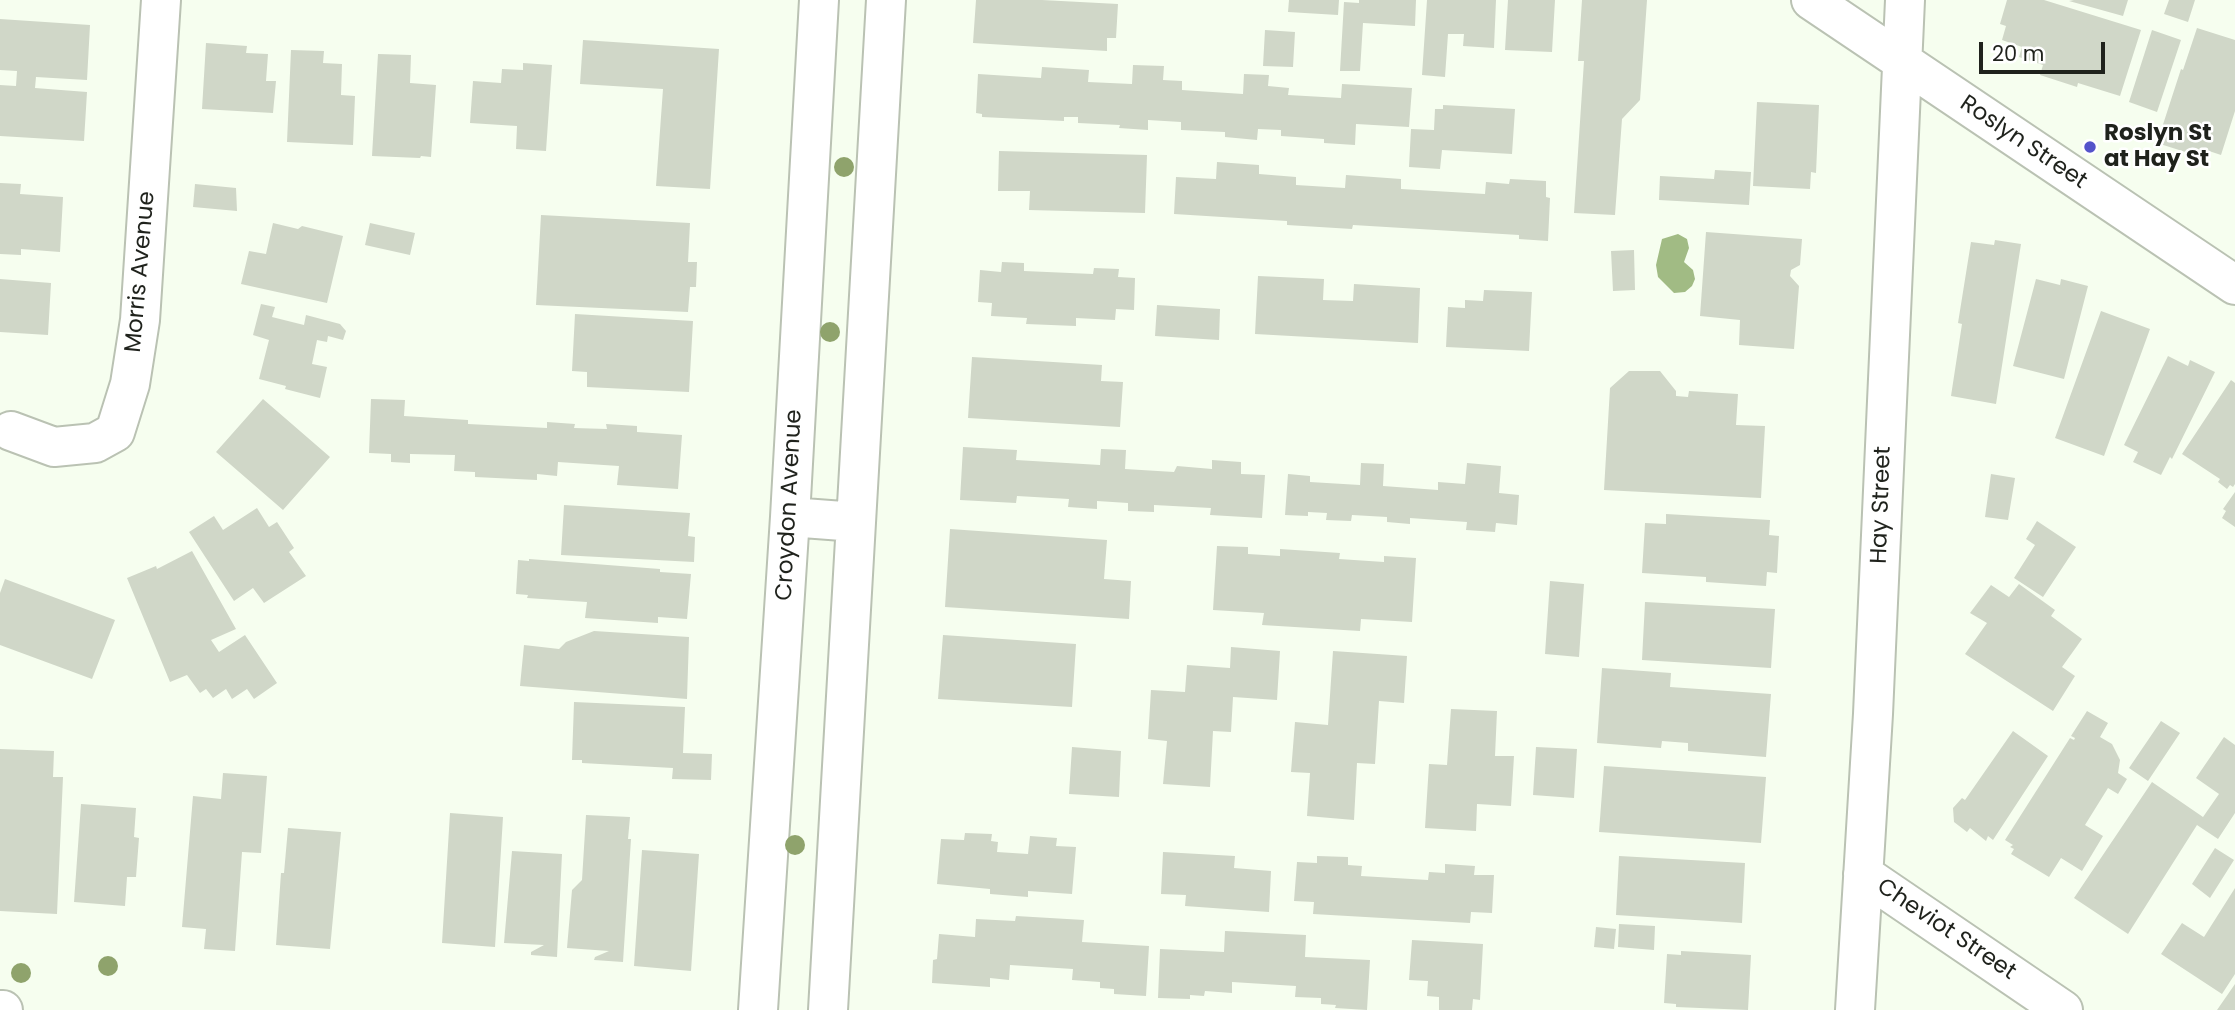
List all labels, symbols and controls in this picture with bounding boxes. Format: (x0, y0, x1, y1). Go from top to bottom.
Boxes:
scale bar (1983, 28, 2109, 72)
text: 20 m (1992, 39, 2045, 68)
street label: Roslyn Street (1954, 90, 2092, 196)
place label: Roslyn St at Hay St (2104, 120, 2212, 174)
marker: Roslyn St at Hay St (2082, 139, 2098, 155)
street label: Morris Avenue (120, 190, 162, 354)
street label: Croydon Avenue (771, 409, 809, 601)
street label: Hay Street (1866, 446, 1898, 564)
street label: Cheviot Street (1871, 873, 2021, 987)

